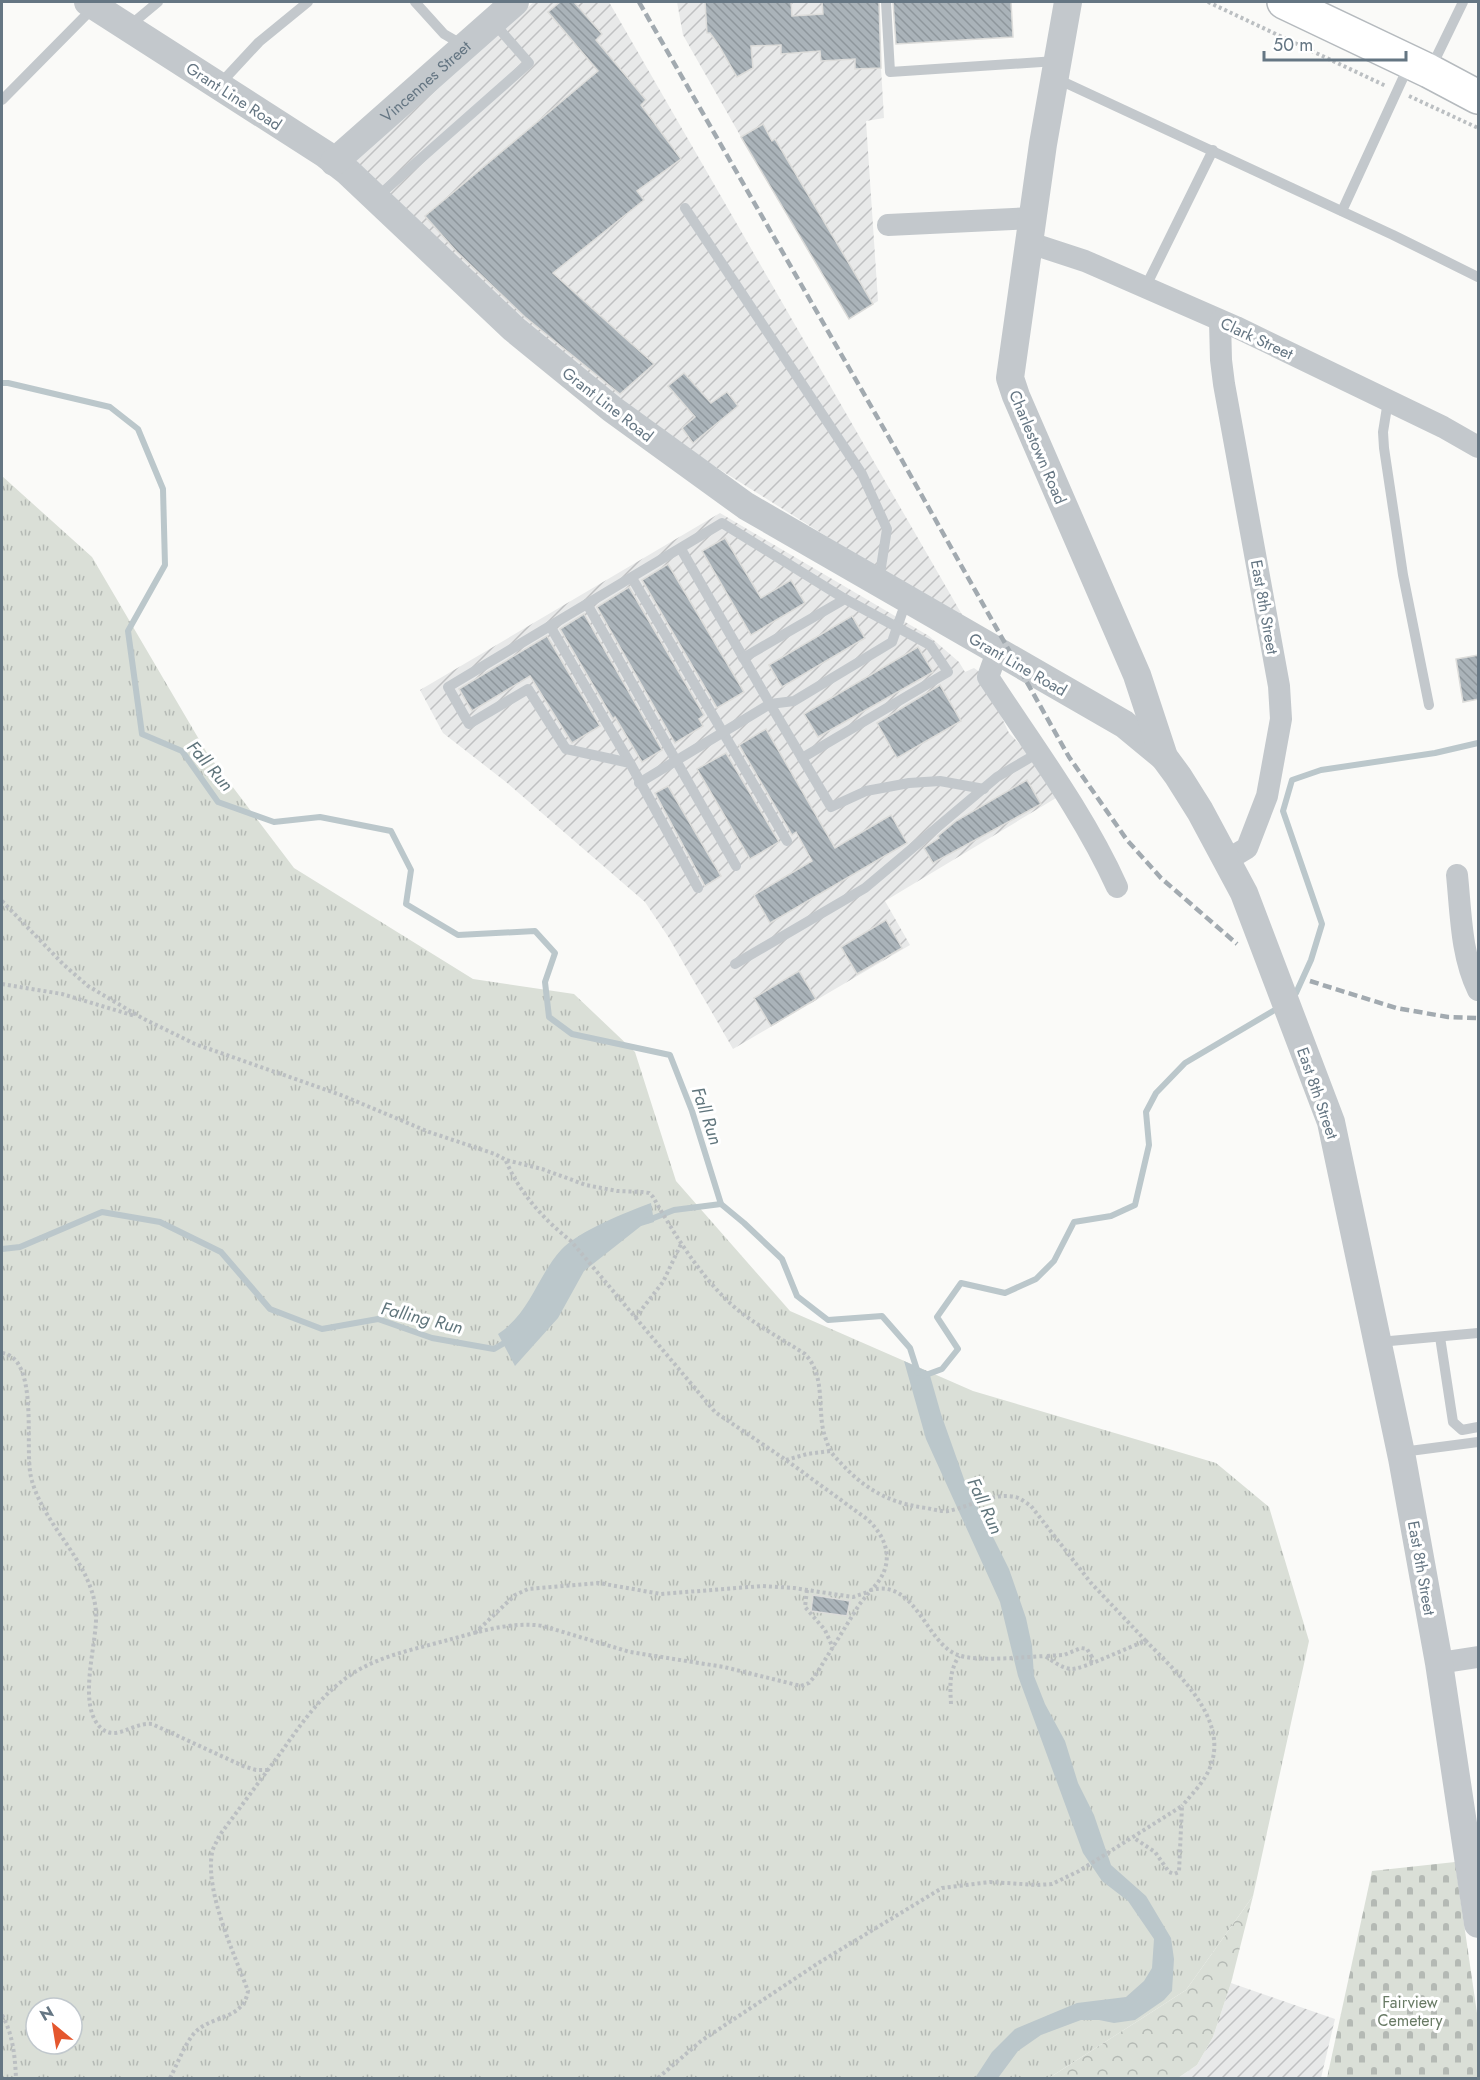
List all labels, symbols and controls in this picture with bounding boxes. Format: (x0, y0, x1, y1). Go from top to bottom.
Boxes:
scale bar (1264, 24, 1406, 62)
text: 50 m (1273, 32, 1313, 58)
street label: Vincennes Street (376, 35, 476, 128)
street label: Grant Line Road (181, 57, 286, 136)
street label: Clark Street (1217, 312, 1297, 365)
street label: Grant Line Road (557, 361, 658, 447)
street label: Charlestown Road (1003, 387, 1072, 508)
street label: East 8th Street (1245, 558, 1284, 656)
street label: Grant Line Road (964, 627, 1071, 702)
water label: Fall Run (181, 735, 239, 797)
street label: East 8th Street (1291, 1044, 1344, 1142)
water label: Fall Run (685, 1084, 729, 1148)
water label: Falling Run (378, 1295, 466, 1341)
water label: Fall Run (961, 1473, 1009, 1539)
street label: East 8th Street (1402, 1519, 1441, 1617)
park label: Fairview Cemetery (1377, 1991, 1443, 2032)
north arrow (24, 1996, 84, 2056)
text: N (35, 2000, 58, 2027)

